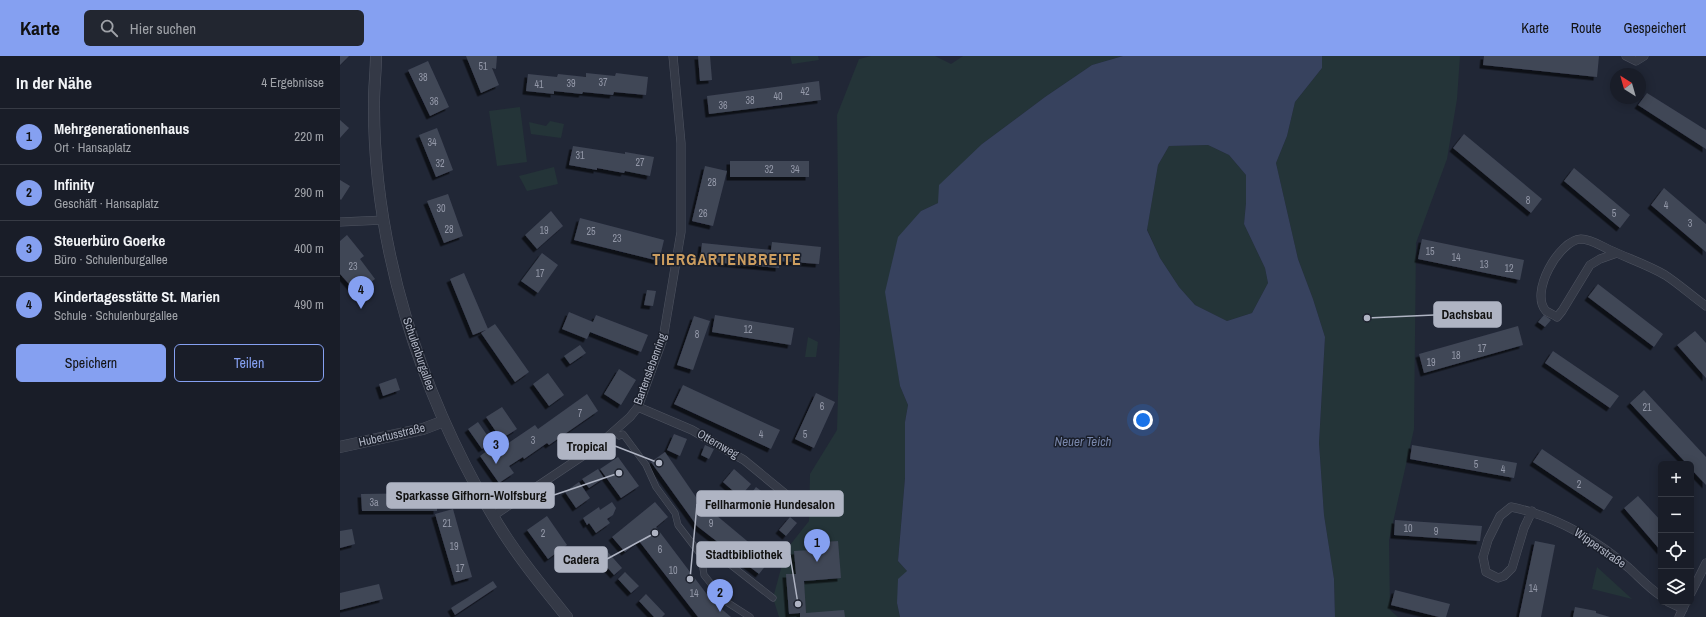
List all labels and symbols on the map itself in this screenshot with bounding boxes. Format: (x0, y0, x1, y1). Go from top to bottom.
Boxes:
house number: 51 (478, 60, 488, 73)
north arrow (1610, 68, 1646, 104)
house number: 38 (418, 71, 428, 84)
house number: 37 (598, 76, 608, 89)
house number: 39 (566, 77, 576, 90)
house number: 41 (534, 78, 544, 91)
house number: 42 (800, 85, 810, 98)
house number: 40 (773, 90, 783, 103)
house number: 38 (745, 94, 755, 107)
house number: 36 (429, 95, 439, 108)
house number: 36 (718, 99, 728, 112)
house number: 34 (427, 136, 437, 149)
house number: 31 (575, 149, 585, 162)
house number: 27 (635, 156, 645, 169)
house number: 32 (435, 157, 445, 170)
house number: 32 (764, 163, 774, 176)
house number: 34 (790, 163, 800, 176)
house number: 28 (707, 176, 717, 189)
house number: 8 (1526, 194, 1531, 207)
house number: 4 (1664, 199, 1669, 212)
house number: 30 (436, 202, 446, 215)
house number: 26 (698, 207, 708, 220)
house number: 5 (1612, 207, 1617, 220)
house number: 3 (1688, 217, 1693, 230)
house number: 28 (444, 223, 454, 236)
house number: 19 (539, 224, 549, 237)
house number: 25 (586, 225, 596, 238)
house number: 23 (612, 232, 622, 245)
house number: 15 (1425, 245, 1435, 258)
district label: TIERGARTENBREITE (652, 248, 802, 270)
house number: 14 (1451, 251, 1461, 264)
house number: 13 (1479, 258, 1489, 271)
house number: 23 (348, 260, 358, 273)
house number: 12 (1504, 262, 1514, 275)
house number: 17 (535, 267, 545, 280)
pin: 4 (348, 276, 374, 309)
callout: Dachsbau (1434, 302, 1501, 327)
text: Dachsbau (1442, 306, 1492, 323)
street label: Schulenburgallee (399, 315, 439, 393)
house number: 12 (743, 323, 753, 336)
house number: 8 (695, 328, 700, 341)
street label: Bartenslebenring (630, 331, 671, 407)
house number: 17 (1477, 342, 1487, 355)
house number: 18 (1451, 349, 1461, 362)
house number: 19 (1426, 356, 1436, 369)
house number: 6 (820, 400, 825, 413)
house number: 21 (1642, 401, 1652, 414)
house number: 7 (578, 407, 583, 420)
your location (1133, 410, 1153, 430)
street label: Hubertusstraße (357, 420, 427, 450)
street label: Otternweg (694, 426, 742, 463)
house number: 4 (759, 428, 764, 441)
house number: 5 (803, 428, 808, 441)
pin: 3 (483, 431, 509, 464)
water label: Neuer Teich (1055, 433, 1112, 450)
house number: 3 (531, 434, 536, 447)
callout: Tropical (558, 434, 615, 459)
text: Tropical (567, 438, 607, 455)
house number: 5 (1474, 458, 1479, 471)
house number: 4 (1501, 463, 1506, 476)
house number: 2 (1577, 478, 1582, 491)
callout: Sparkasse Gifhorn-Wolfsburg (387, 483, 554, 508)
text: Sparkasse Gifhorn-Wolfsburg (396, 487, 547, 504)
callout: Fellharmonie Hundesalon (697, 491, 843, 516)
house number: 3a (369, 496, 379, 509)
text: Fellharmonie Hundesalon (705, 496, 835, 513)
house number: 21 (442, 517, 452, 530)
house number: 9 (709, 517, 714, 530)
house number: 10 (1403, 522, 1413, 535)
street label: Wipperstraße (1571, 524, 1629, 572)
house number: 9 (1434, 525, 1439, 538)
house number: 2 (541, 527, 546, 540)
pin: 1 (804, 529, 830, 562)
house number: 19 (449, 540, 459, 553)
callout: Stadtbibliothek (697, 542, 790, 567)
house number: 6 (658, 543, 663, 556)
text: Stadtbibliothek (706, 546, 783, 563)
callout: Cadera (555, 547, 607, 572)
text: Cadera (563, 551, 599, 568)
house number: 17 (455, 562, 465, 575)
house number: 10 (668, 564, 678, 577)
pin: 2 (707, 579, 733, 612)
house number: 14 (1528, 582, 1538, 595)
house number: 14 (689, 587, 699, 600)

